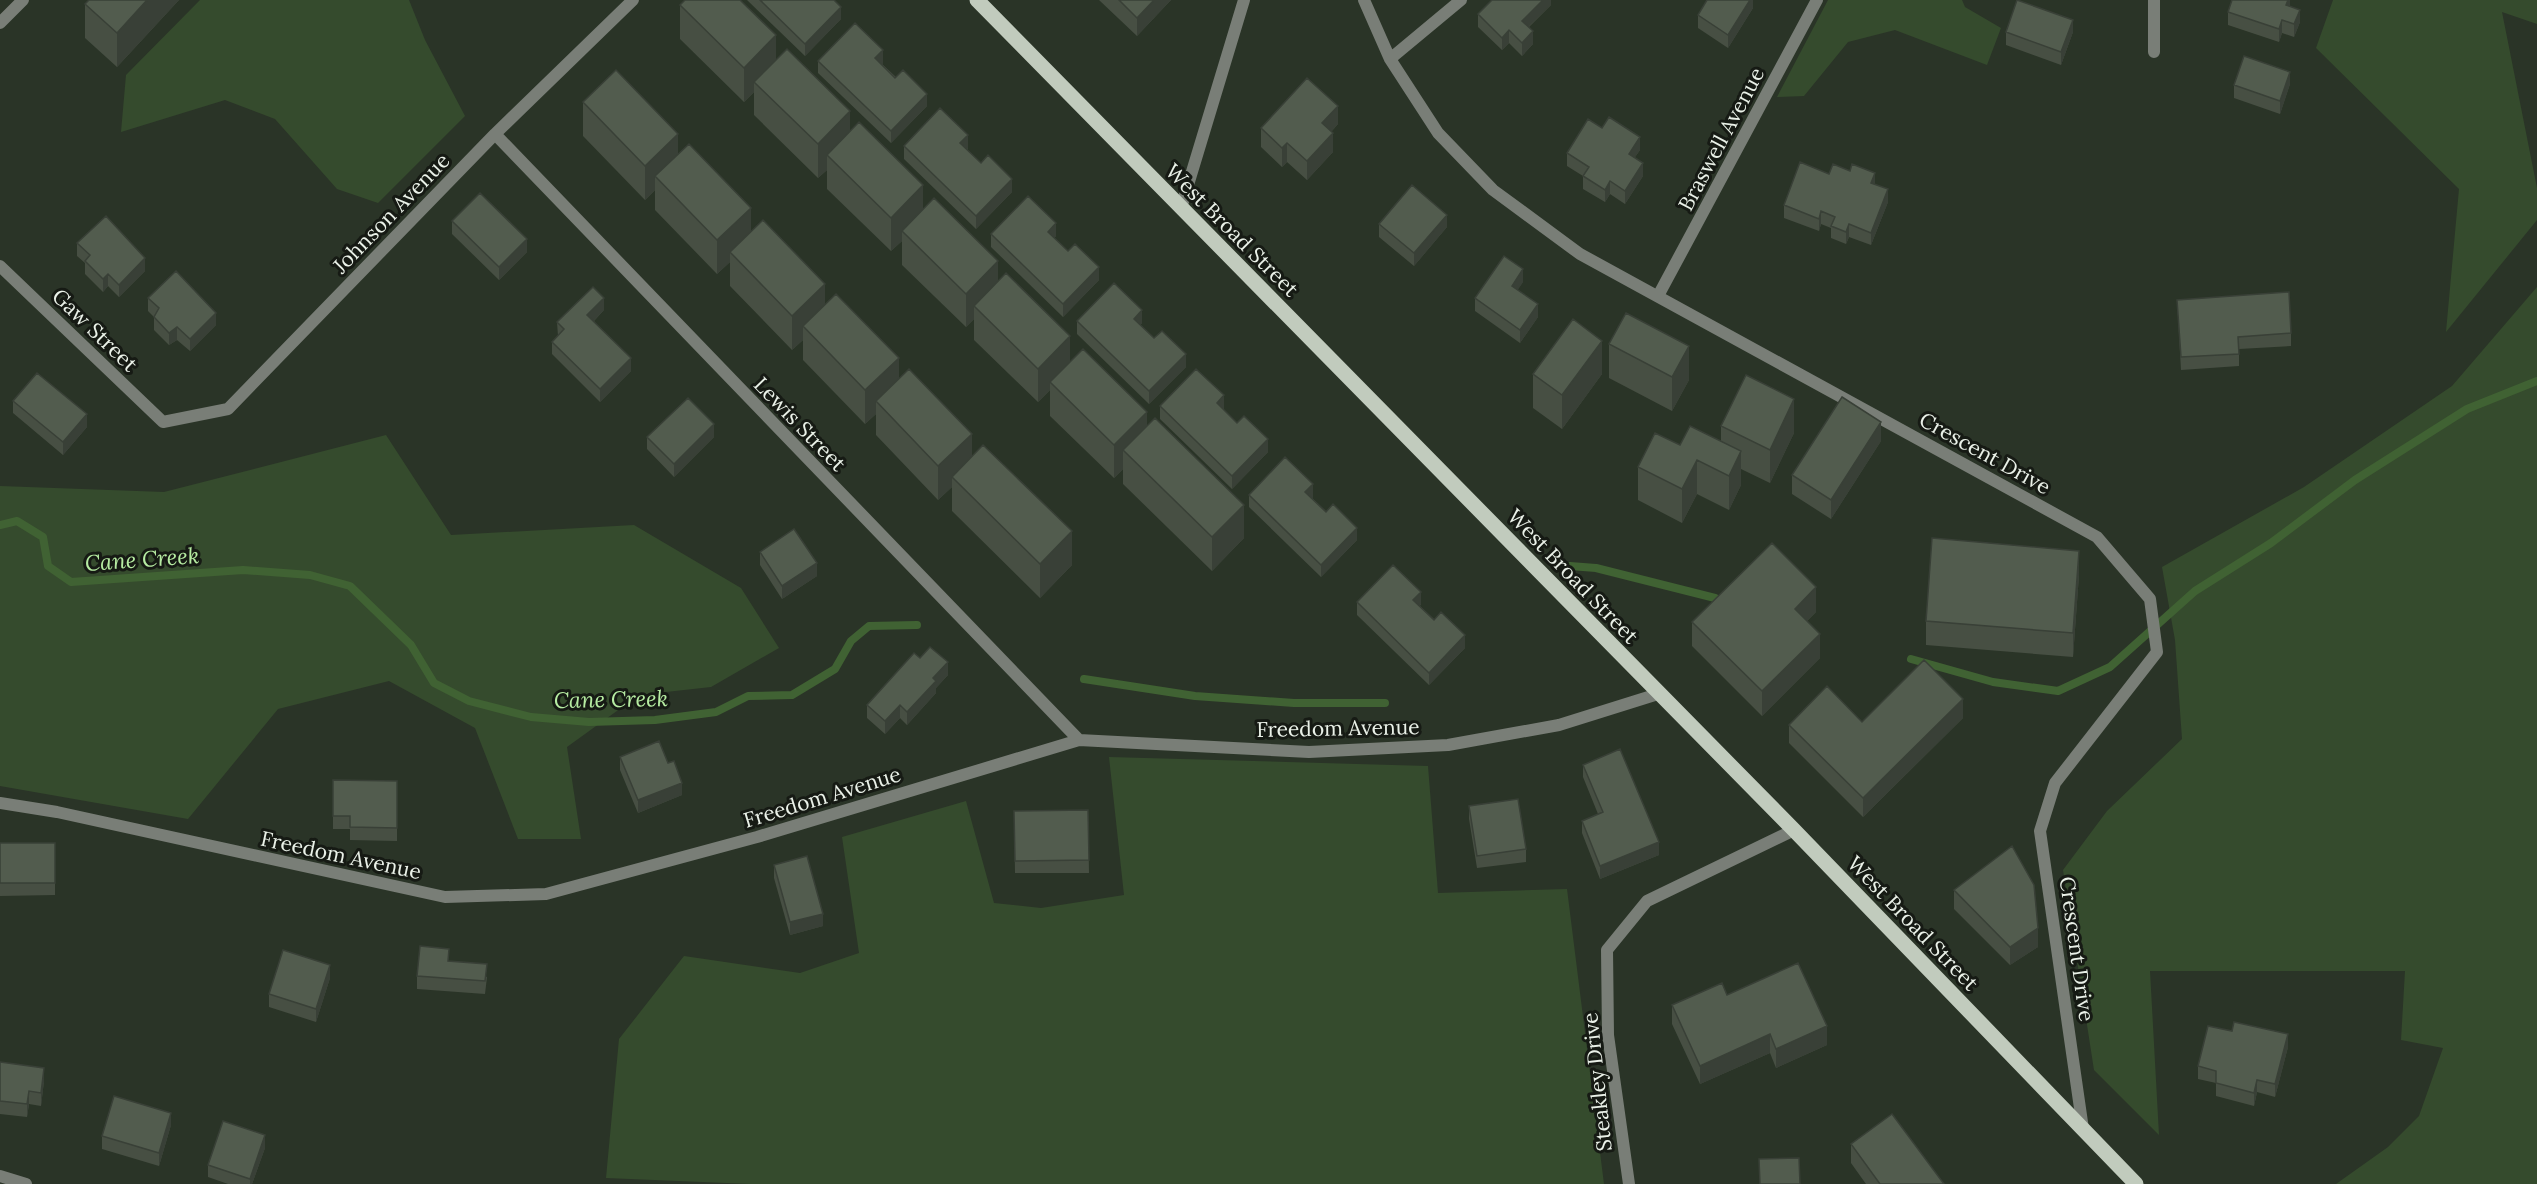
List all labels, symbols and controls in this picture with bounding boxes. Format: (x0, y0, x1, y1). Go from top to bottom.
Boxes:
street label: Braswell Avenue (1672, 63, 1770, 215)
street label: Johnson Avenue (326, 147, 455, 280)
street label: West Broad Street (1160, 158, 1305, 303)
street label: Gaw Street (47, 283, 144, 378)
street label: Lewis Street (748, 371, 852, 477)
street label: Crescent Drive (1915, 406, 2055, 500)
street label: West Broad Street (1502, 503, 1645, 650)
water label: Cane Creek (84, 541, 200, 577)
water label: Cane Creek (554, 684, 668, 714)
street label: Freedom Avenue (1256, 713, 1420, 743)
street label: Freedom Avenue (740, 760, 904, 834)
street label: Freedom Avenue (258, 825, 424, 885)
street label: West Broad Street (1842, 850, 1985, 997)
street label: Crescent Drive (2053, 875, 2101, 1023)
street label: Steakley Drive (1576, 1011, 1618, 1153)

